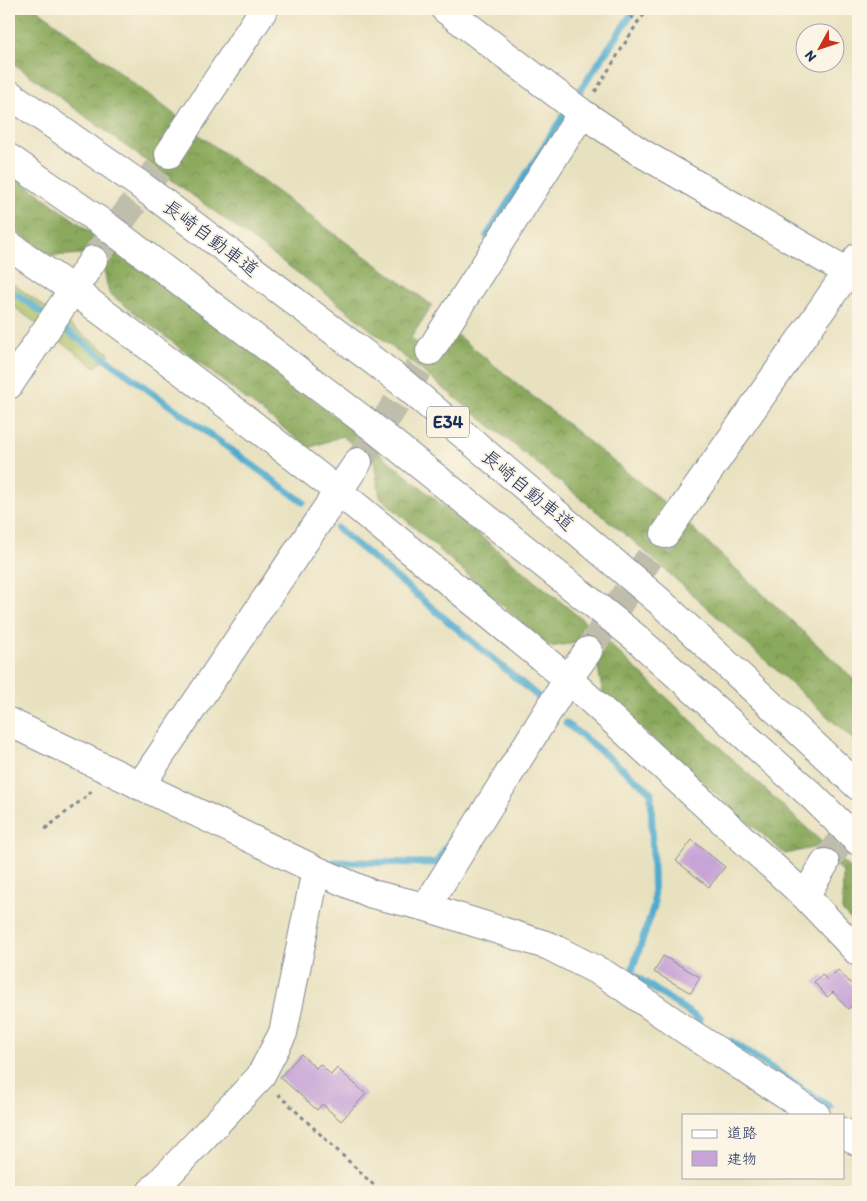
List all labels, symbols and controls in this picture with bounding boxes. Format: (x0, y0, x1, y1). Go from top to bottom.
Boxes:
north arrow (794, 22, 844, 72)
text: N (801, 47, 820, 65)
street label: 長崎自動車道 (159, 195, 263, 281)
road number: E34 (427, 407, 469, 438)
street label: 長崎自動車道 (477, 445, 579, 535)
legend (682, 1114, 844, 1178)
text: 道路 (727, 1124, 757, 1142)
text: 建物 (727, 1150, 757, 1168)

